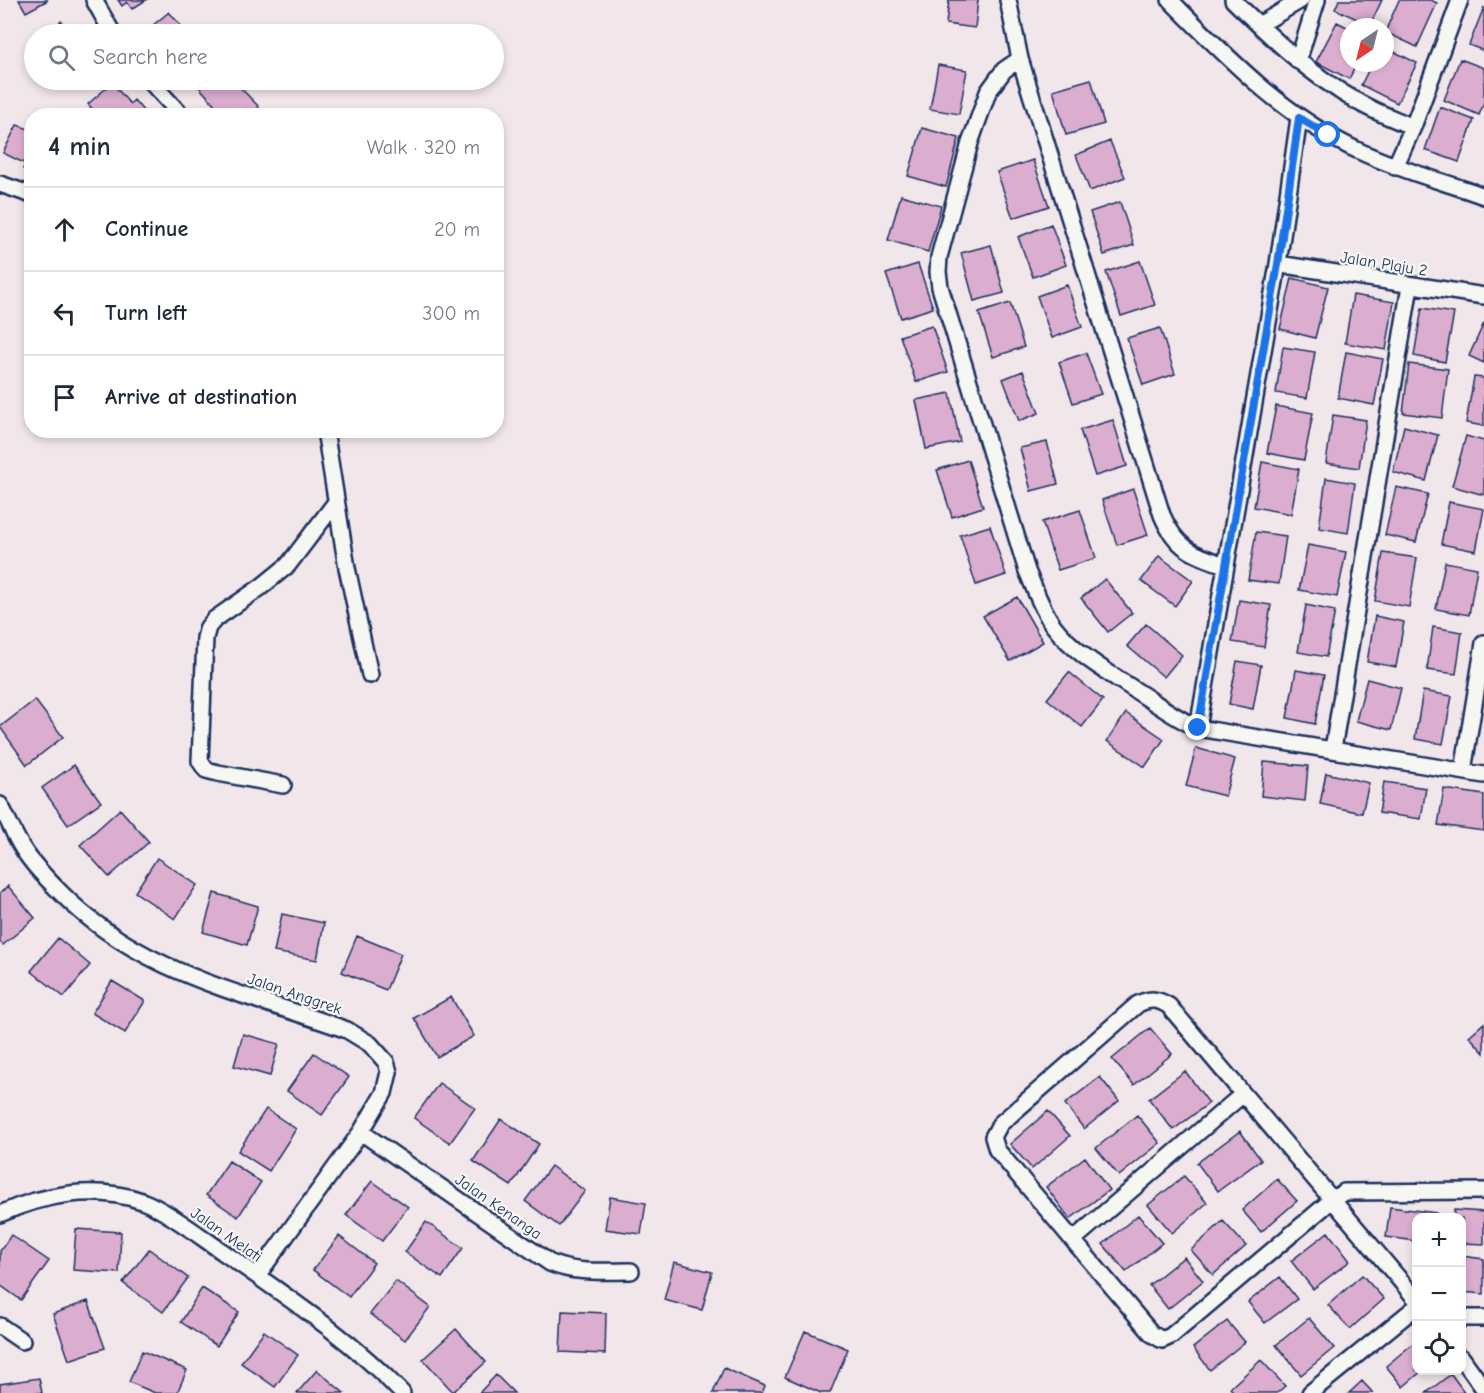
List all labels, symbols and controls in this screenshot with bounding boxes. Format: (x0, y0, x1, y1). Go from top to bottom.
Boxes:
north arrow (1340, 18, 1394, 72)
search box (24, 24, 504, 90)
icon: search (45, 41, 78, 74)
text: Search here (93, 44, 208, 70)
route start (1314, 121, 1340, 147)
text: 4 min (48, 132, 111, 162)
text: Walk · 320 m (367, 136, 480, 159)
icon: ahead (48, 213, 81, 246)
text: Continue (105, 216, 188, 242)
text: 20 m (434, 218, 480, 241)
street label: Jalan Plaju 2 (1339, 248, 1429, 280)
icon: left (48, 297, 81, 330)
text: Turn left (105, 300, 187, 326)
text: 300 m (422, 302, 480, 325)
icon: arrive (48, 381, 81, 414)
text: Arrive at destination (105, 384, 297, 410)
route end (1184, 714, 1210, 740)
street label: Jalan Anggrek (245, 969, 344, 1019)
street label: Jalan Kenanga (452, 1170, 545, 1243)
street label: Jalan Melati (187, 1204, 266, 1266)
map controls (1412, 1213, 1466, 1375)
button: + (1412, 1213, 1466, 1267)
button: − (1412, 1267, 1466, 1321)
button: locate (1412, 1321, 1466, 1375)

